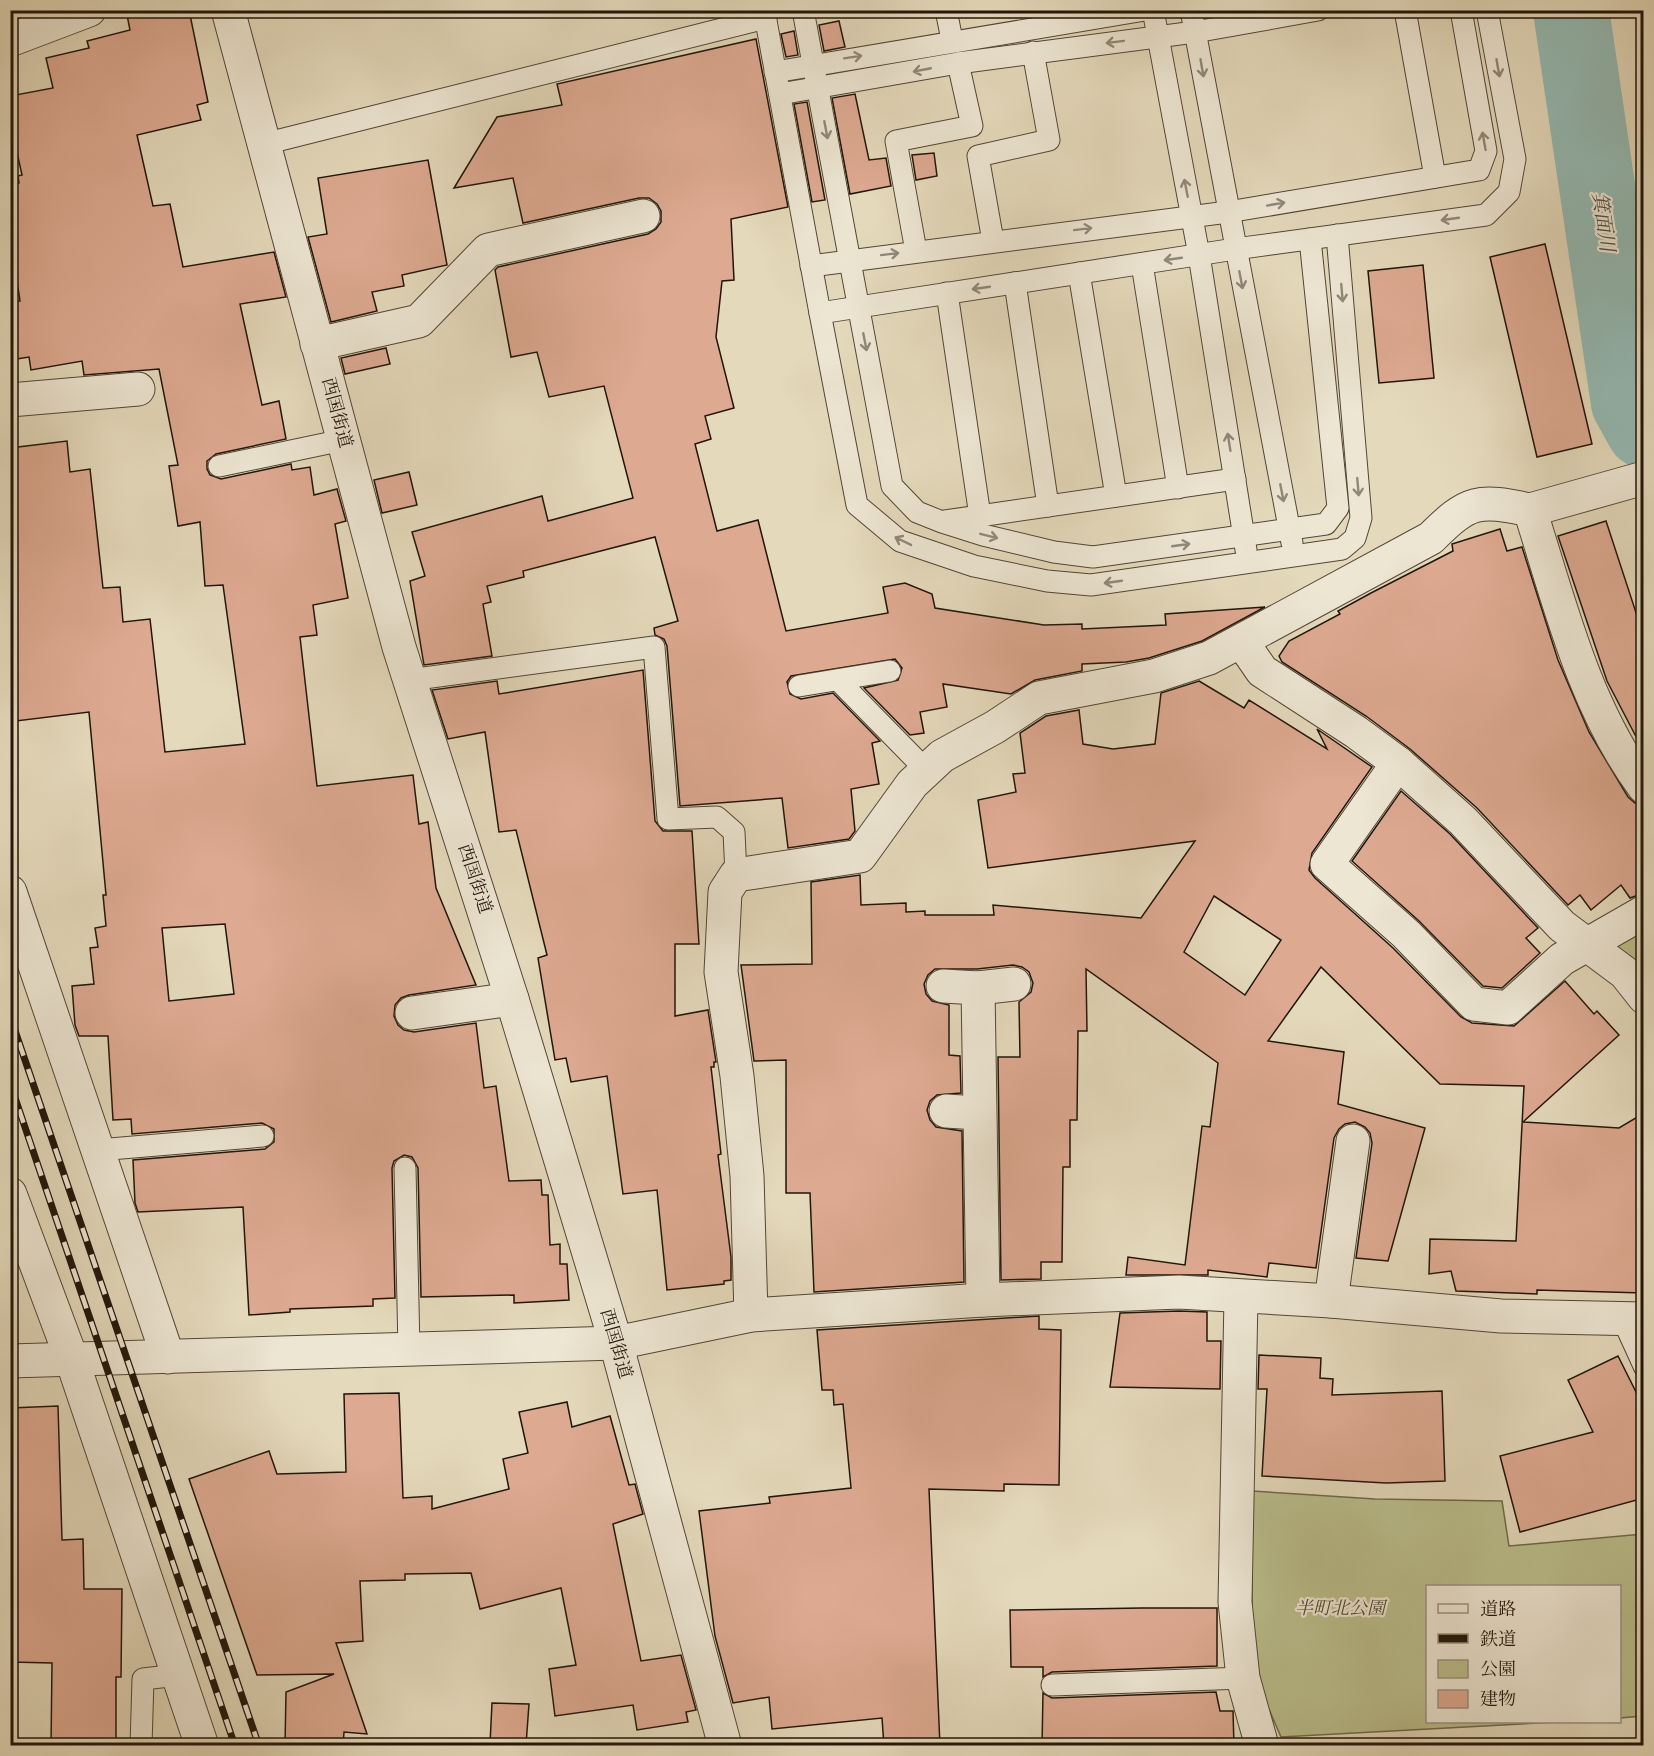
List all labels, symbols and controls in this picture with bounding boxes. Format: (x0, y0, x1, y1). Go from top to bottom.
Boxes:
one-way arrow (1105, 36, 1125, 47)
one-way arrow (843, 51, 863, 62)
one-way arrow (1197, 58, 1208, 77)
one-way arrow (1493, 58, 1504, 77)
one-way arrow (912, 65, 932, 76)
one-way arrow (821, 119, 832, 139)
one-way arrow (1479, 131, 1490, 151)
one-way arrow (1180, 178, 1191, 198)
water label: 箕面川 (1584, 190, 1620, 256)
one-way arrow (1266, 198, 1286, 209)
one-way arrow (1440, 214, 1460, 225)
one-way arrow (1073, 224, 1092, 235)
one-way arrow (879, 249, 899, 260)
one-way arrow (1164, 254, 1184, 265)
one-way arrow (1236, 270, 1247, 290)
one-way arrow (971, 282, 991, 293)
one-way arrow (1336, 282, 1347, 302)
one-way arrow (860, 332, 871, 351)
street label: 西国街道 (315, 375, 357, 451)
one-way arrow (1223, 433, 1234, 452)
one-way arrow (1353, 477, 1364, 497)
one-way arrow (1277, 482, 1288, 502)
one-way arrow (979, 531, 998, 543)
one-way arrow (895, 534, 913, 546)
one-way arrow (1170, 539, 1190, 550)
one-way arrow (1104, 576, 1123, 587)
street label: 西国街道 (451, 841, 497, 917)
street label: 西国街道 (593, 1306, 637, 1382)
legend (1426, 1585, 1621, 1723)
park label: 半町北公園 (1295, 1597, 1388, 1622)
text: 道路 (1480, 1598, 1516, 1623)
text: 鉄道 (1480, 1628, 1516, 1653)
text: 公園 (1480, 1658, 1516, 1683)
text: 建物 (1480, 1688, 1516, 1713)

